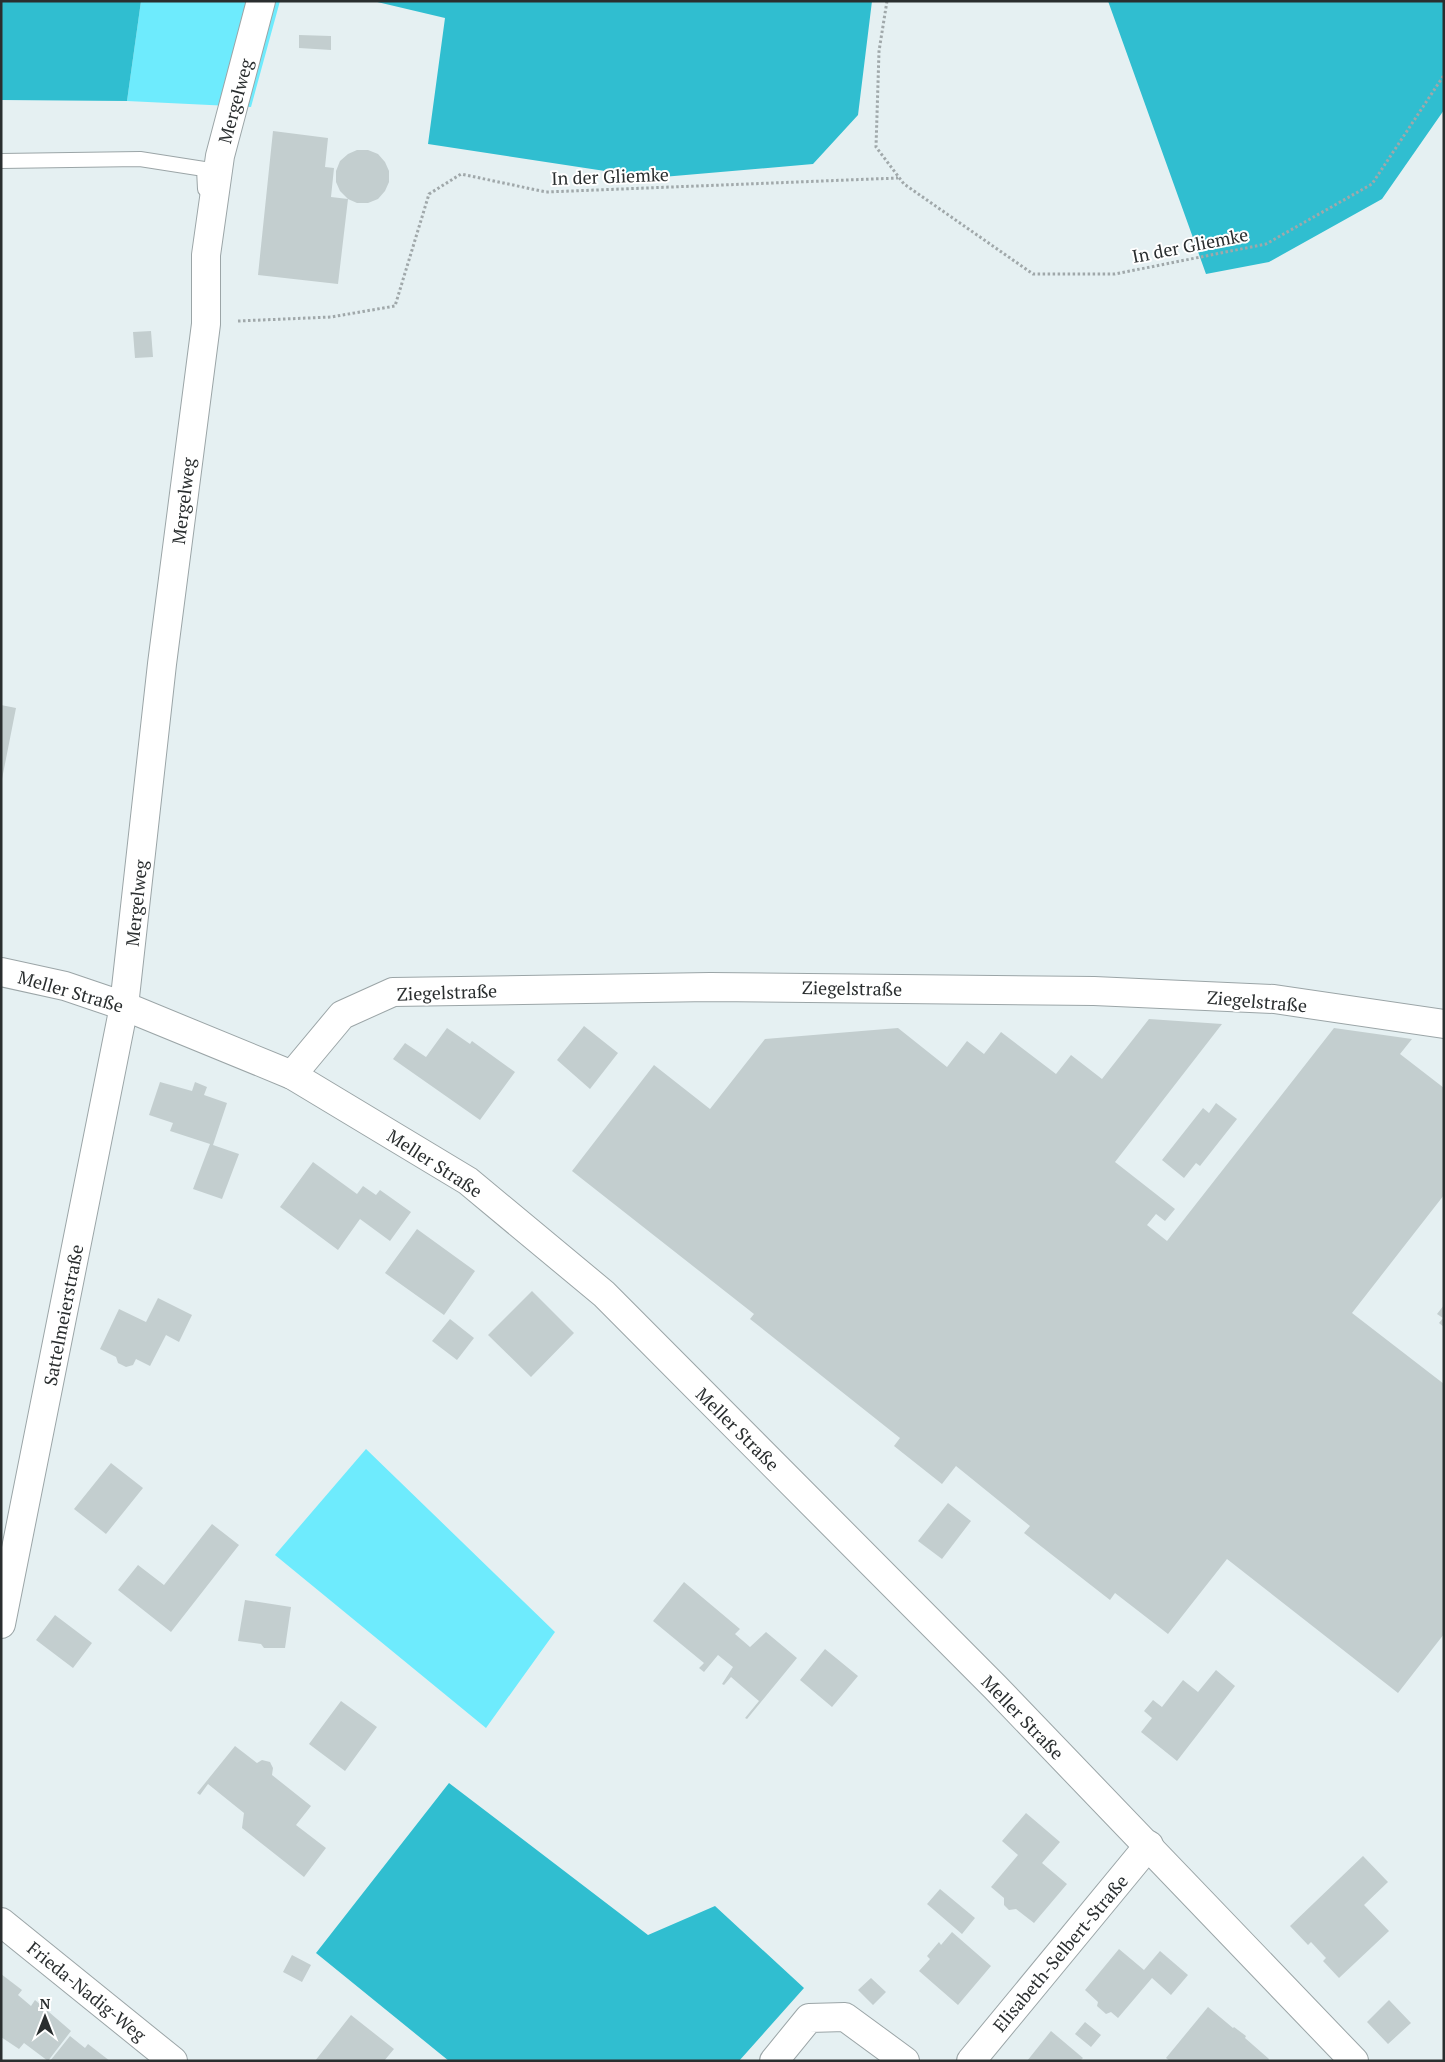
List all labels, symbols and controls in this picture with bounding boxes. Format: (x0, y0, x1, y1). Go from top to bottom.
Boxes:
street label: Mergelweg (212, 55, 258, 146)
street label: In der Gliemke (551, 162, 669, 190)
street label: In der Gliemke (1130, 222, 1250, 268)
street label: Mergelweg (166, 456, 200, 546)
street label: Mergelweg (120, 858, 153, 947)
street label: Meller Straße (15, 964, 127, 1018)
street label: Ziegelstraße (802, 975, 902, 1001)
street label: Ziegelstraße (396, 978, 498, 1006)
street label: Ziegelstraße (1206, 985, 1308, 1017)
street label: Meller Straße (383, 1123, 487, 1203)
street label: Sattelmeierstraße (38, 1242, 88, 1388)
street label: Meller Straße (691, 1382, 785, 1476)
street label: Meller Straße (977, 1670, 1069, 1764)
street label: Elisabeth-Selbert-Straße (987, 1869, 1133, 2037)
street label: Frieda-Nadig-Weg (23, 1937, 151, 2045)
north arrow (20, 1992, 70, 2042)

